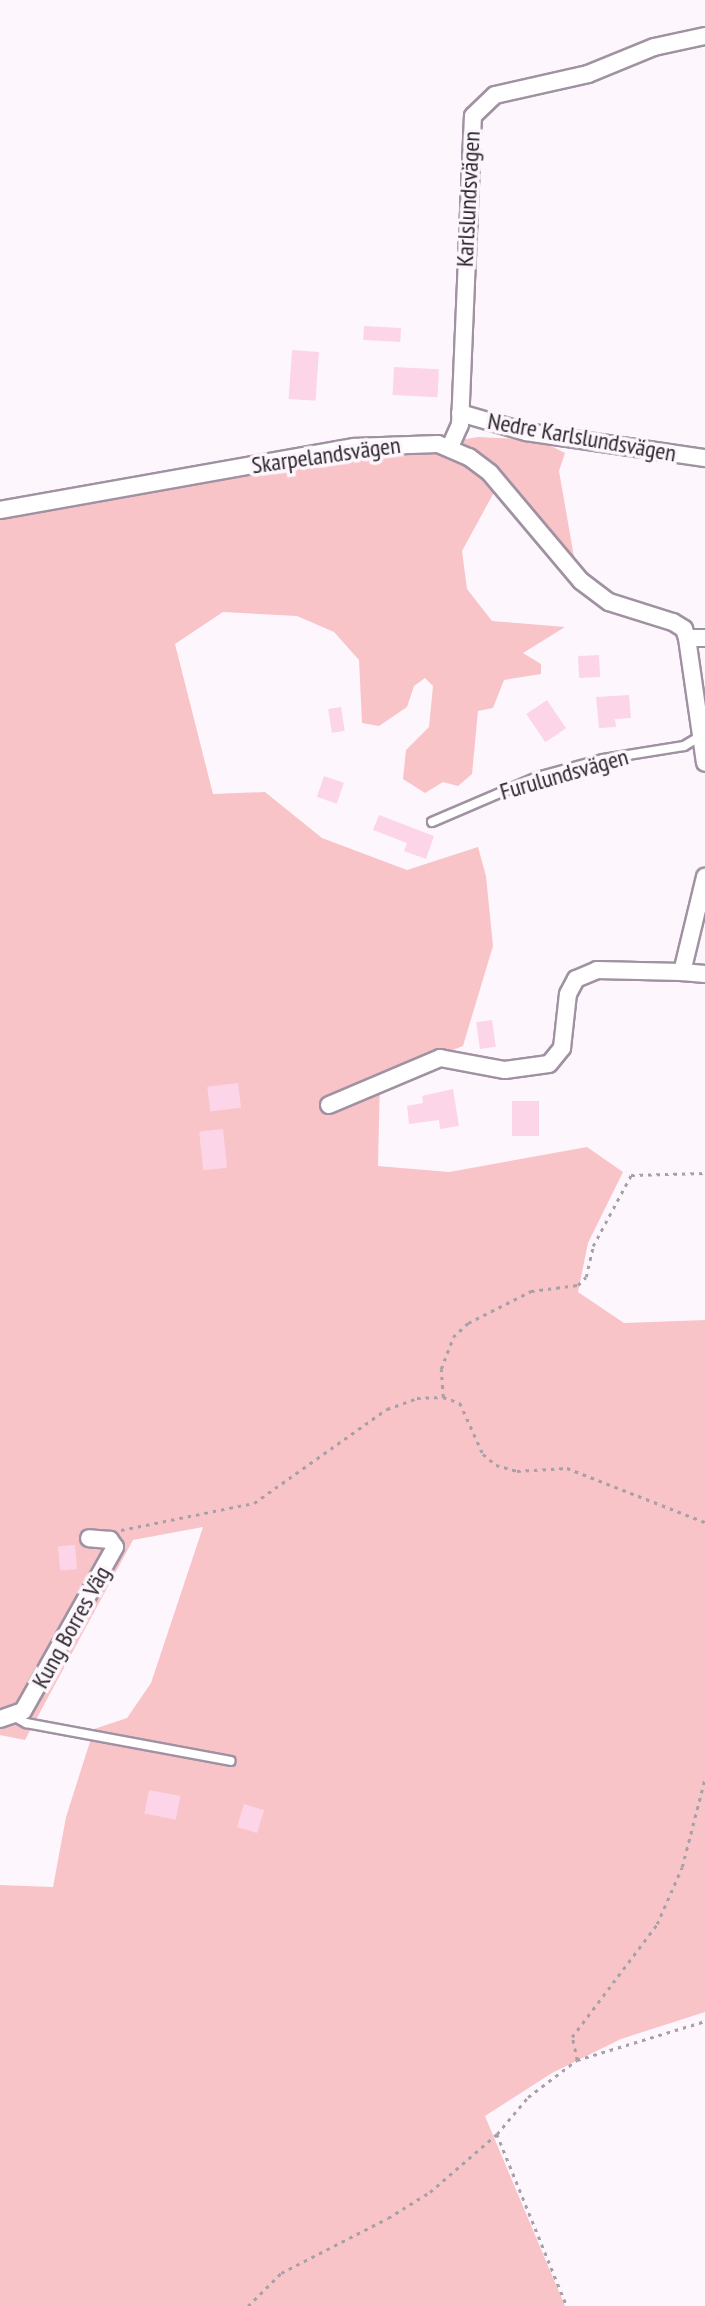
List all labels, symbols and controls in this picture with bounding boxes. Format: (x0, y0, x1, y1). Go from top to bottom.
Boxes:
street label: Karlslundsvägen (450, 130, 486, 268)
street label: Nedre Karlslundsvägen (486, 406, 678, 468)
street label: Skarpelandsvägen (250, 430, 402, 480)
street label: Furulundsvägen (497, 742, 631, 806)
street label: Kung Borres Väg (25, 1561, 117, 1693)

